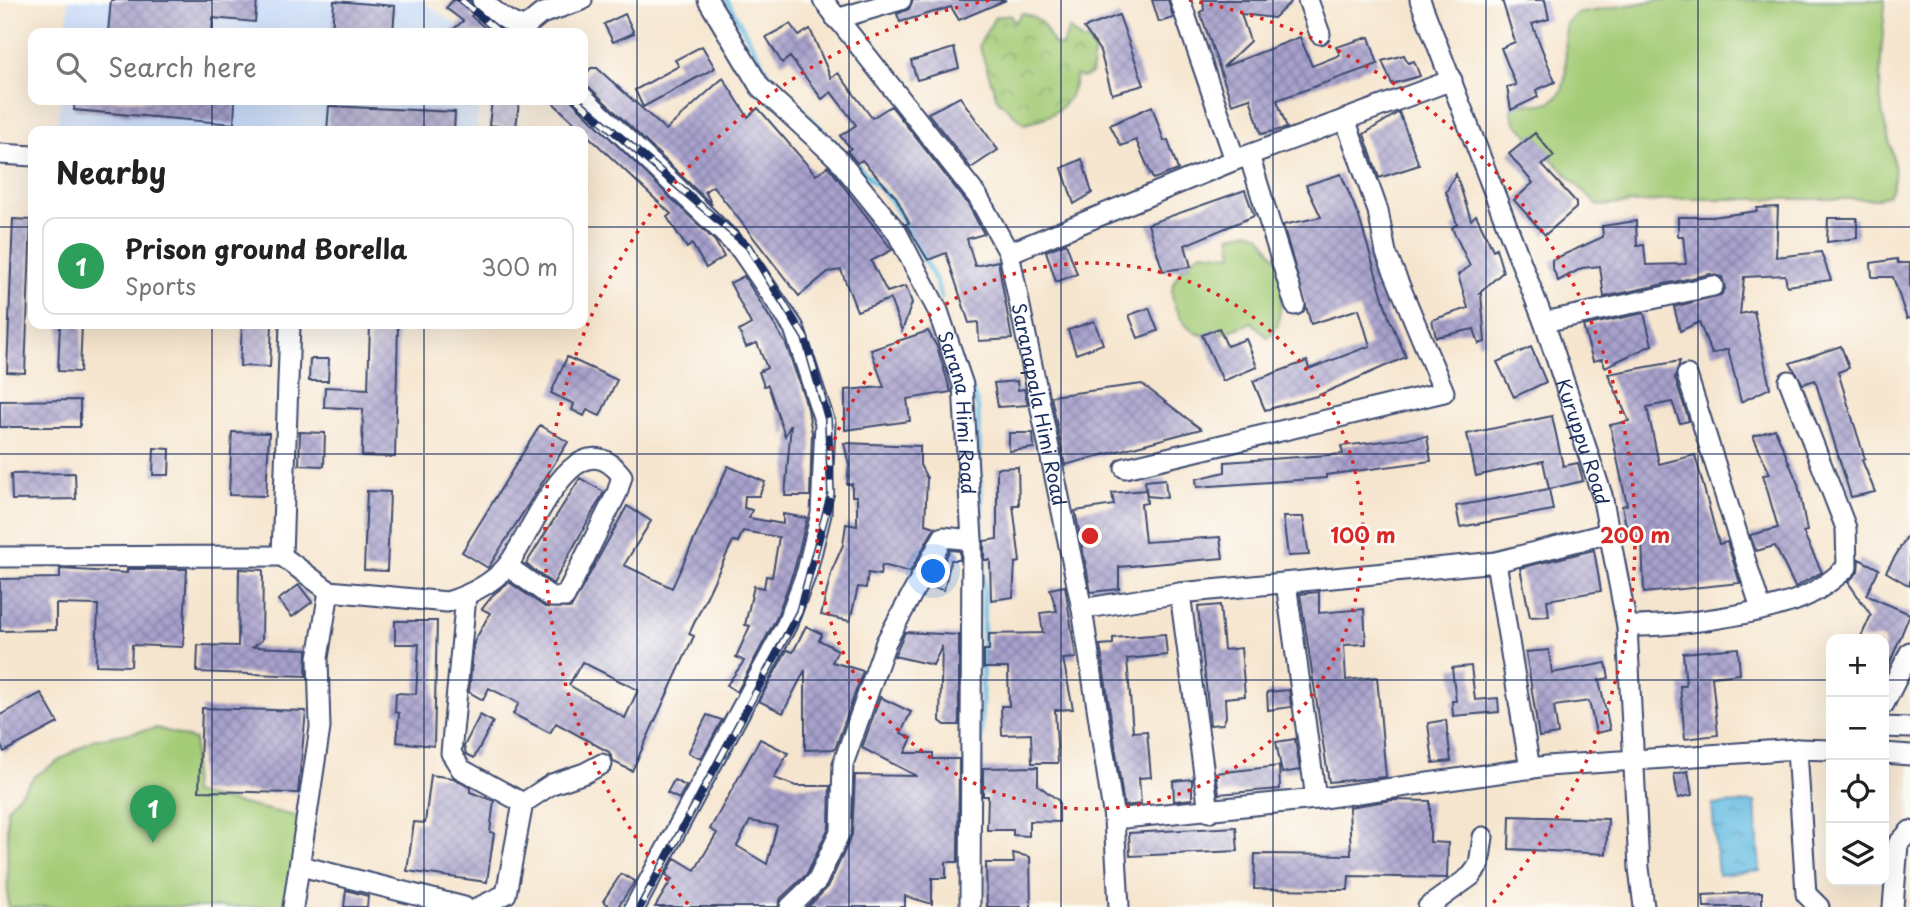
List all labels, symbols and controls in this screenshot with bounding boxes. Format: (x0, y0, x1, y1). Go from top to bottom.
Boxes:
search box (28, 28, 588, 105)
text: Search here (108, 47, 257, 86)
icon: search (52, 48, 90, 86)
text: Nearby (56, 149, 166, 194)
text: Prison ground Borella (125, 229, 407, 268)
text: 1 (76, 249, 87, 284)
text: 300 m (481, 249, 558, 284)
text: Sports (125, 268, 196, 303)
street label: Saranapala Himi Road (1006, 300, 1074, 508)
street label: Sarana Himi Road (932, 327, 983, 495)
street label: Kuruppu Road (1550, 375, 1617, 507)
text: 100 m (1330, 518, 1396, 550)
text: 200 m (1600, 518, 1670, 550)
centre of rings (1078, 524, 1102, 548)
your location (916, 554, 950, 588)
map controls (1826, 634, 1889, 886)
button: + (1826, 634, 1889, 697)
button: − (1826, 697, 1889, 760)
button: locate (1826, 760, 1889, 823)
pin: 1 (130, 785, 176, 843)
button: layers (1826, 823, 1889, 886)

